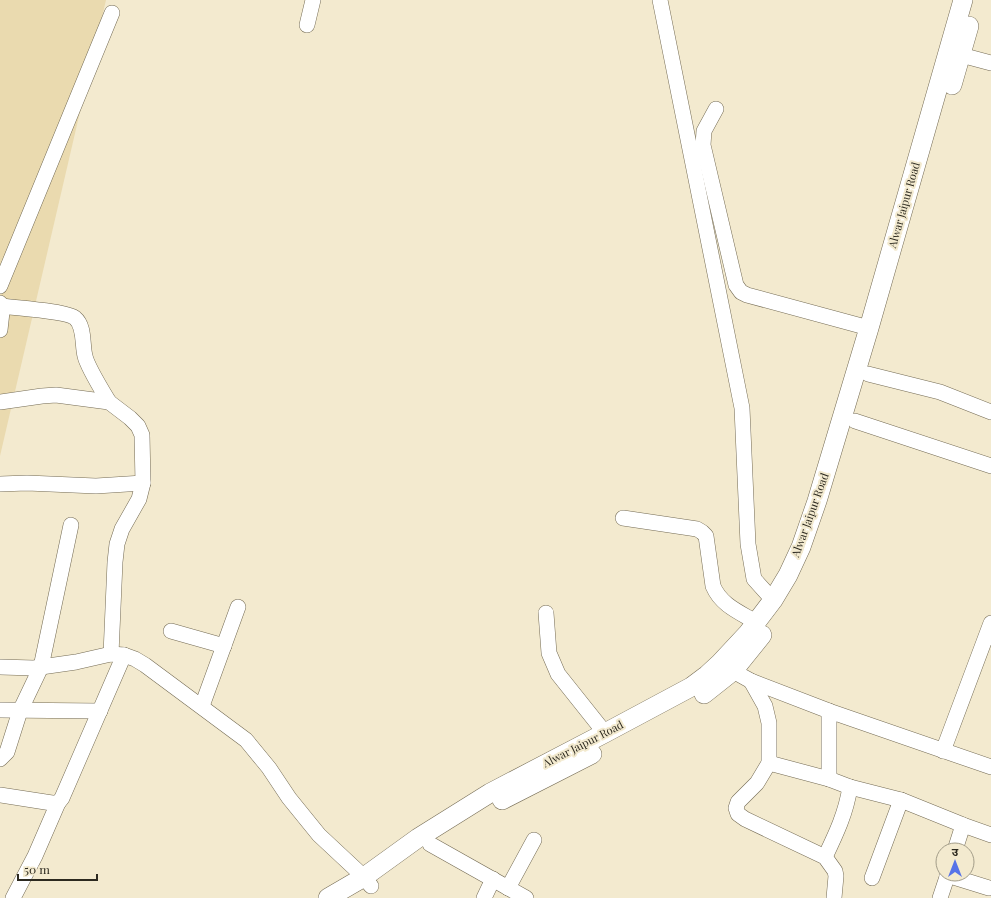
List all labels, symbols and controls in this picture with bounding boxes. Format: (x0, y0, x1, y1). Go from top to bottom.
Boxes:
street label: Alwar Jaipur Road (884, 160, 923, 250)
street label: Alwar Jaipur Road (787, 470, 832, 560)
street label: Alwar Jaipur Road (539, 716, 626, 771)
north arrow (935, 842, 975, 882)
text: उ (952, 844, 959, 859)
scale bar (18, 856, 97, 882)
text: 50 m (24, 861, 50, 877)

